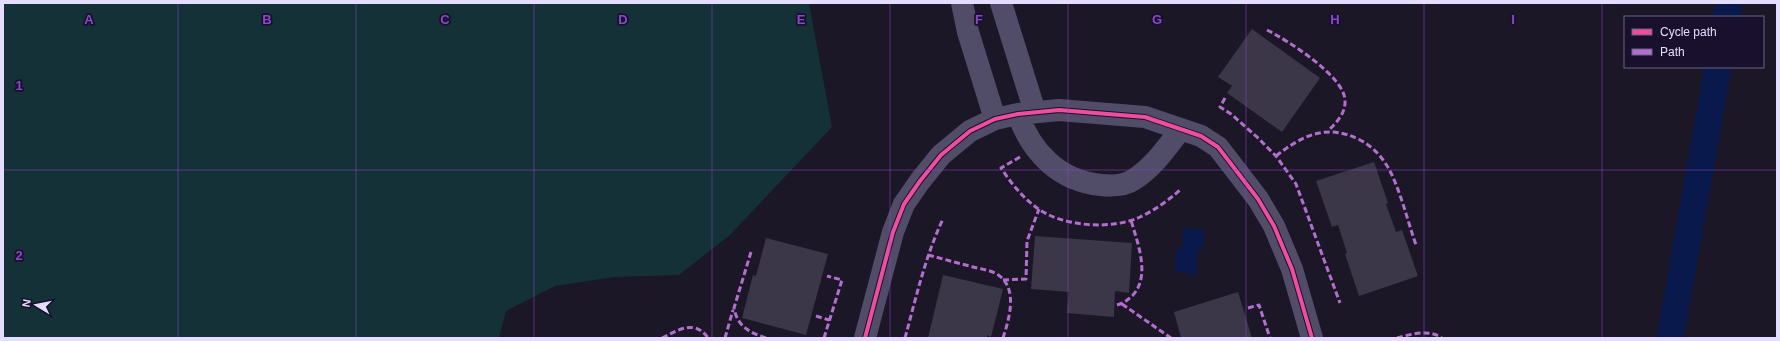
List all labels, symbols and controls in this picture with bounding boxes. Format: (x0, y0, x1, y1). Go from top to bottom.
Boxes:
text: A (84, 12, 94, 27)
text: B (262, 12, 272, 27)
text: C (440, 12, 450, 27)
text: D (618, 12, 628, 27)
text: E (797, 12, 806, 27)
text: F (975, 12, 983, 27)
text: G (1152, 12, 1162, 27)
text: H (1330, 12, 1340, 27)
text: I (1511, 12, 1515, 27)
legend (1624, 16, 1764, 68)
text: Cycle path (1660, 25, 1717, 39)
text: Path (1660, 45, 1685, 59)
text: 1 (15, 78, 23, 93)
text: 2 (15, 248, 23, 263)
north arrow (16, 285, 56, 325)
text: N (20, 298, 33, 308)

